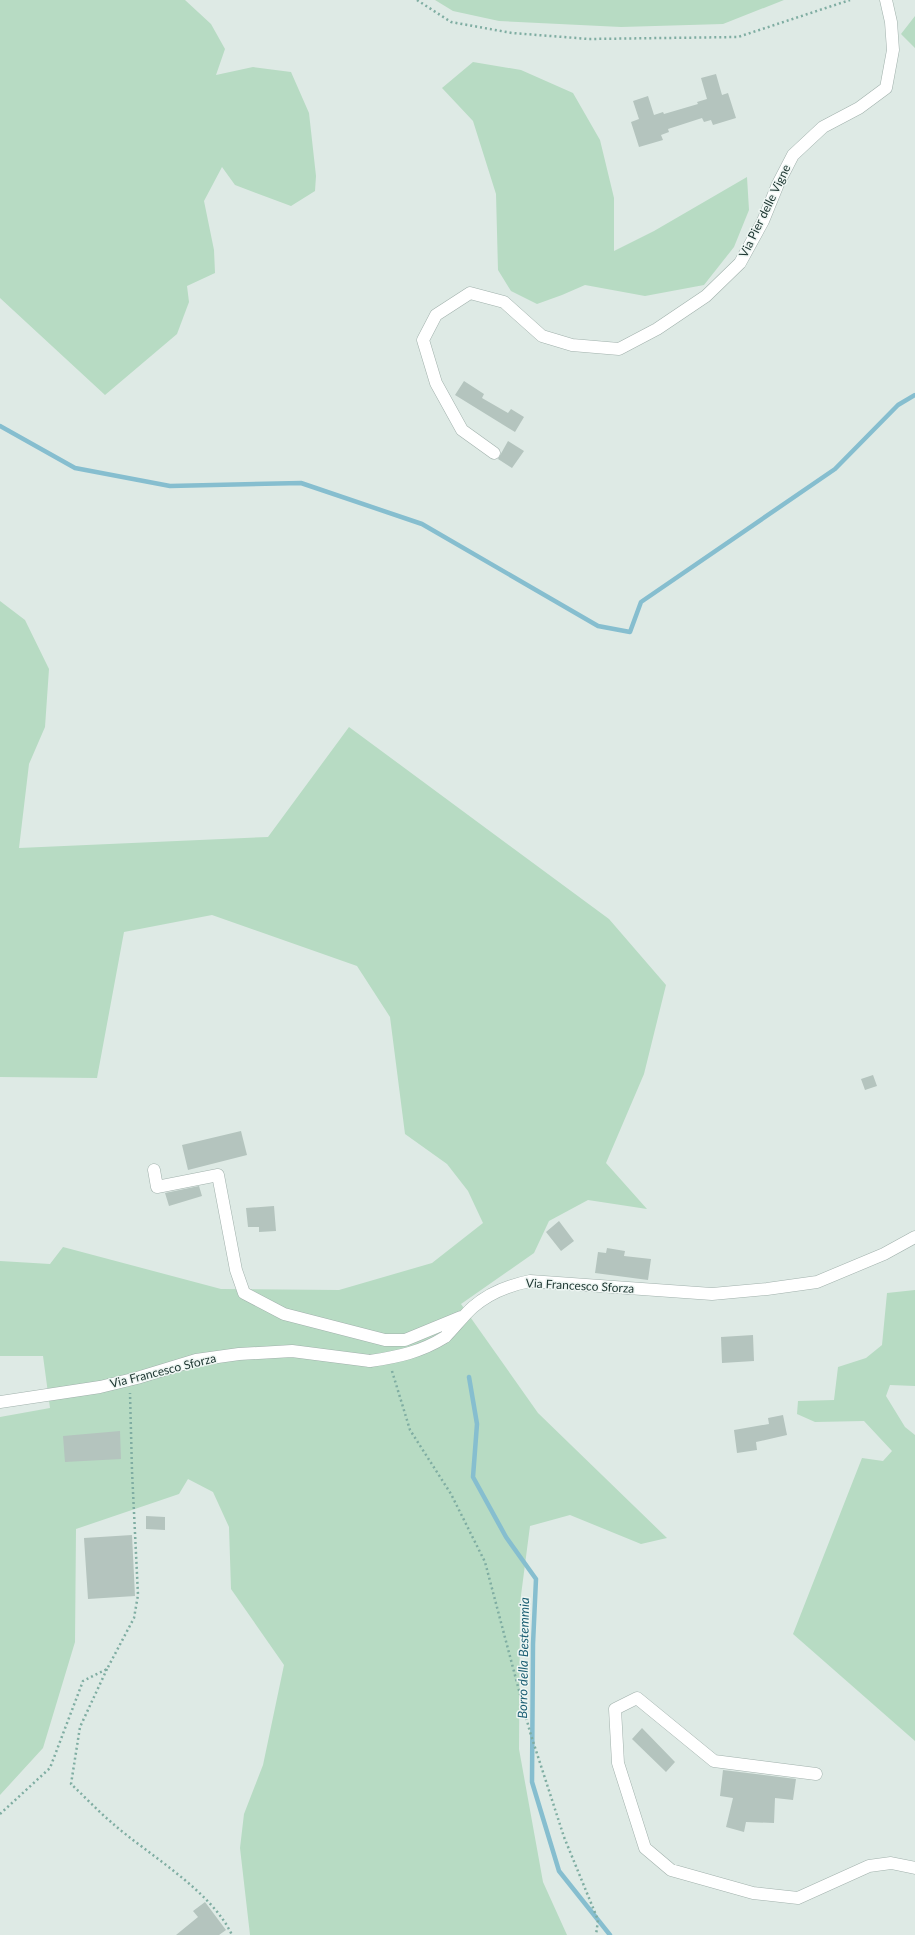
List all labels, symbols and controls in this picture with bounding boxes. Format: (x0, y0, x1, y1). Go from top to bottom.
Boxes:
street label: Via Pier delle Vigne (736, 162, 794, 260)
street label: Via Francesco Sforza (525, 1275, 635, 1296)
street label: Via Francesco Sforza (108, 1350, 217, 1391)
water label: Borro della Bestemmia (514, 1597, 532, 1719)

